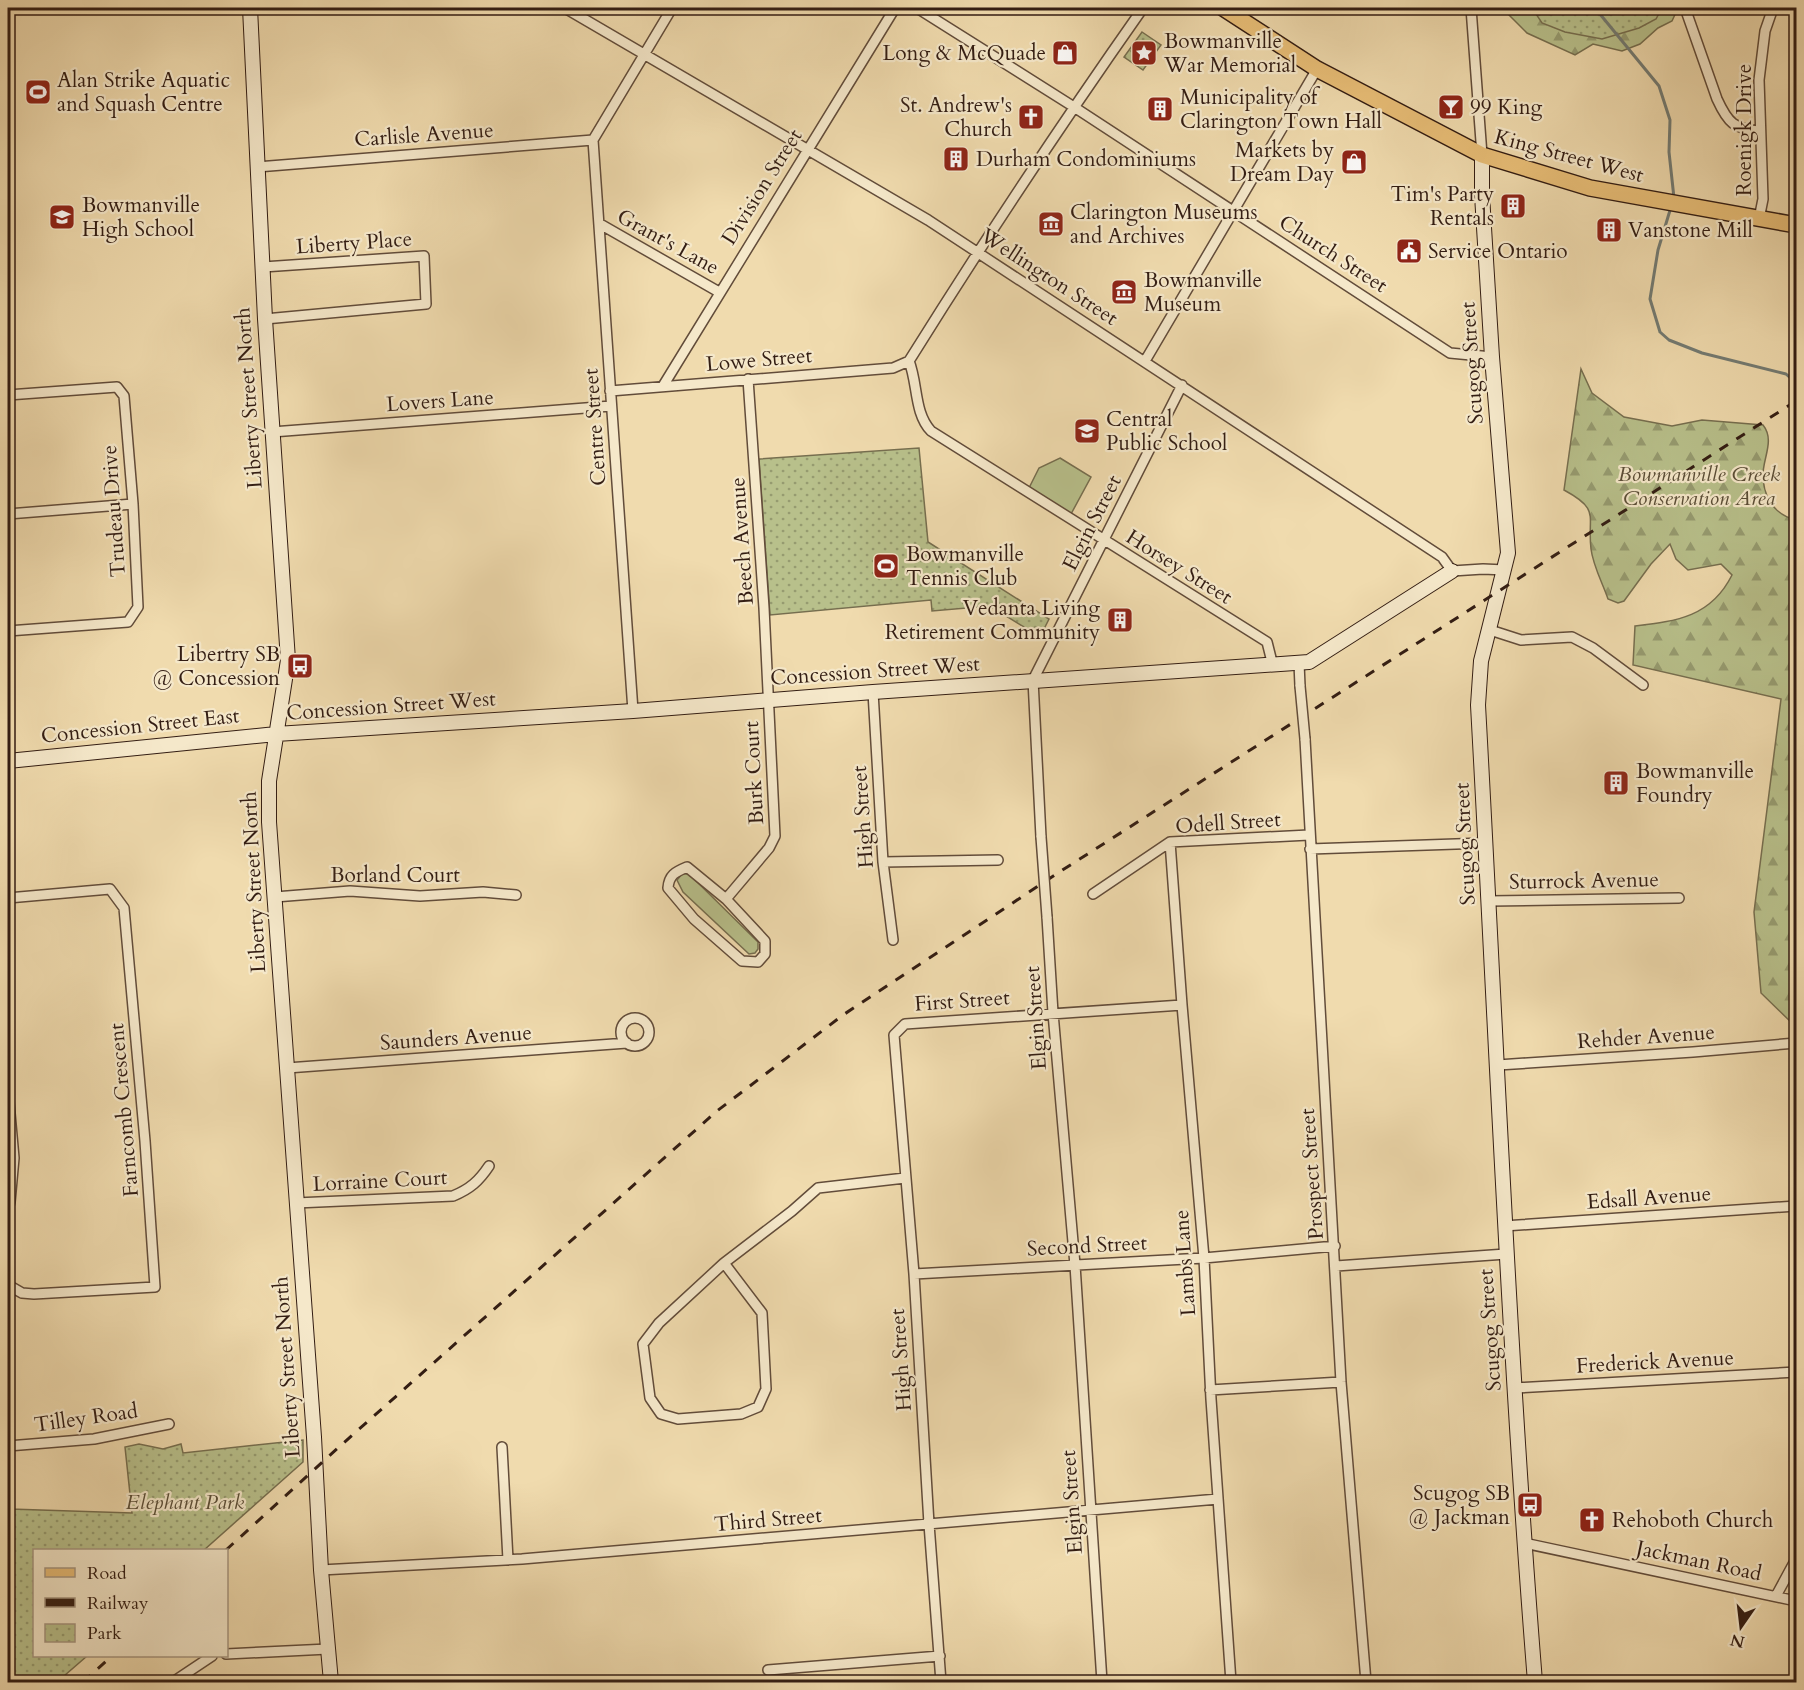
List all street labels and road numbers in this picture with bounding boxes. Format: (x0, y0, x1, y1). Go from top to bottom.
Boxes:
street label: Roenigk Drive (1730, 64, 1759, 196)
street label: Carlisle Avenue (353, 116, 495, 154)
street label: King Street West (1491, 122, 1647, 190)
street label: Division Street (715, 123, 809, 251)
street label: Grant's Lane (612, 202, 724, 282)
street label: Church Street (1273, 208, 1393, 300)
street label: Wellington Street (974, 221, 1124, 333)
street label: Liberty Place (295, 224, 413, 262)
street label: Scugog Street (1453, 300, 1491, 425)
street label: Liberty Street North (228, 306, 270, 490)
street label: Lowe Street (705, 341, 814, 379)
street label: Centre Street (576, 367, 614, 487)
street label: Lovers Lane (385, 383, 495, 419)
street label: Trudeau Drive (95, 444, 133, 578)
street label: Elgin Street (1055, 470, 1129, 576)
street label: Beech Avenue (723, 476, 761, 606)
street label: Horsey Street (1120, 523, 1238, 611)
street label: Concession Street West (769, 649, 981, 693)
street label: Concession Street West (285, 684, 497, 728)
street label: Concession Street East (39, 701, 241, 751)
street label: Burk Court (737, 720, 771, 825)
street label: High Street (845, 764, 881, 869)
street label: Scugog Street (1447, 782, 1483, 906)
street label: Liberty Street North (235, 790, 273, 973)
street label: Odell Street (1174, 805, 1282, 841)
street label: Borland Court (330, 861, 460, 890)
street label: Sturrock Avenue (1509, 865, 1659, 897)
street label: Elgin Street (1018, 965, 1054, 1071)
street label: First Street (913, 983, 1011, 1019)
street label: Saunders Avenue (379, 1018, 533, 1058)
street label: Rehder Avenue (1576, 1018, 1716, 1056)
street label: Farncomb Crescent (102, 1022, 146, 1198)
street label: Prospect Street (1293, 1107, 1331, 1241)
street label: Lorraine Court (312, 1163, 448, 1199)
street label: Edsall Avenue (1586, 1179, 1712, 1217)
street label: Lambs Lane (1167, 1209, 1203, 1317)
street label: Second Street (1026, 1228, 1148, 1264)
street label: Scugog Street (1471, 1267, 1509, 1392)
street label: Liberty Street North (266, 1275, 308, 1459)
street label: High Street (883, 1307, 919, 1412)
street label: Frederick Avenue (1575, 1343, 1735, 1381)
street label: Tilley Road (32, 1396, 140, 1440)
street label: Elgin Street (1054, 1449, 1090, 1555)
street label: Third Street (713, 1501, 823, 1539)
street label: Jackman Road (1631, 1533, 1764, 1588)

